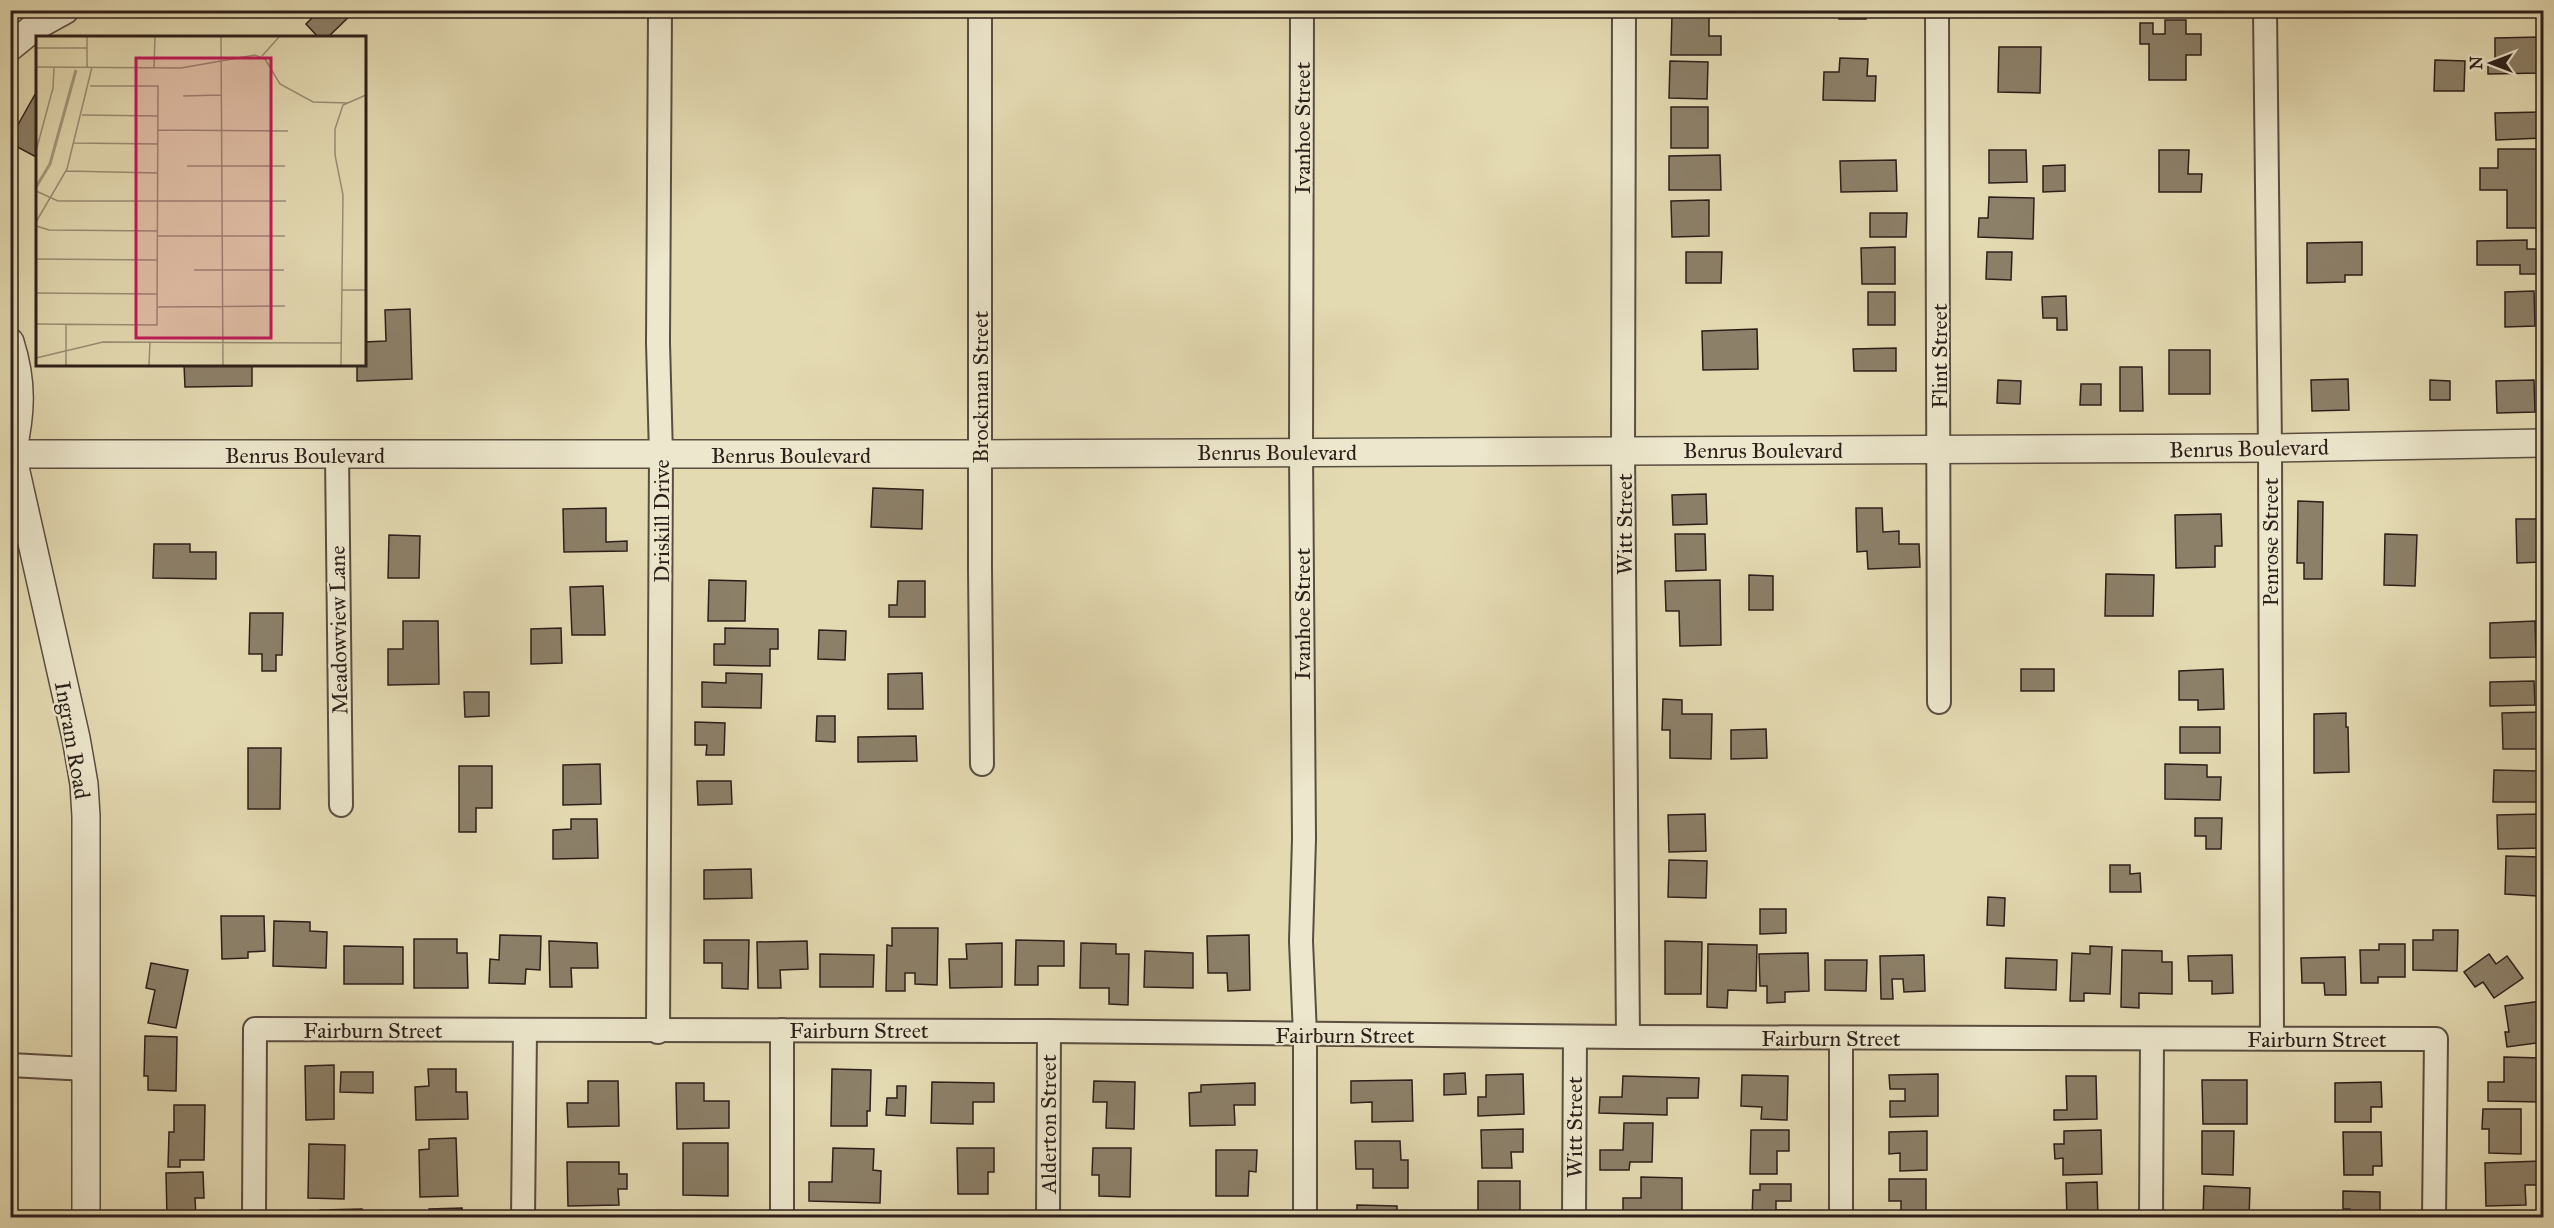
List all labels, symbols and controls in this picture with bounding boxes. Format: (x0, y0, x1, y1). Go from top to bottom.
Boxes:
north arrow (2461, 33, 2521, 93)
inset map (36, 36, 366, 366)
text: N (2467, 56, 2486, 70)
street label: Ivanhoe Street (1289, 62, 1316, 194)
street label: Flint Street (1926, 303, 1953, 409)
street label: Brockman Street (967, 311, 994, 463)
street label: Benrus Boulevard (2169, 434, 2329, 463)
street label: Benrus Boulevard (1683, 437, 1843, 464)
street label: Benrus Boulevard (1197, 439, 1357, 466)
street label: Benrus Boulevard (225, 442, 385, 469)
street label: Benrus Boulevard (711, 442, 871, 469)
street label: Driskill Drive (648, 459, 675, 583)
street label: Witt Street (1611, 473, 1638, 575)
street label: Penrose Street (2257, 477, 2284, 607)
street label: Meadowview Lane (324, 545, 353, 715)
street label: Ivanhoe Street (1289, 548, 1316, 680)
street label: Ingram Road (49, 679, 96, 801)
street label: Fairburn Street (303, 1017, 443, 1044)
street label: Fairburn Street (789, 1017, 929, 1044)
street label: Fairburn Street (1275, 1022, 1415, 1049)
street label: Fairburn Street (1761, 1025, 1901, 1052)
street label: Fairburn Street (2247, 1026, 2387, 1053)
street label: Alderton Street (1035, 1054, 1062, 1195)
street label: Witt Street (1561, 1076, 1588, 1178)

